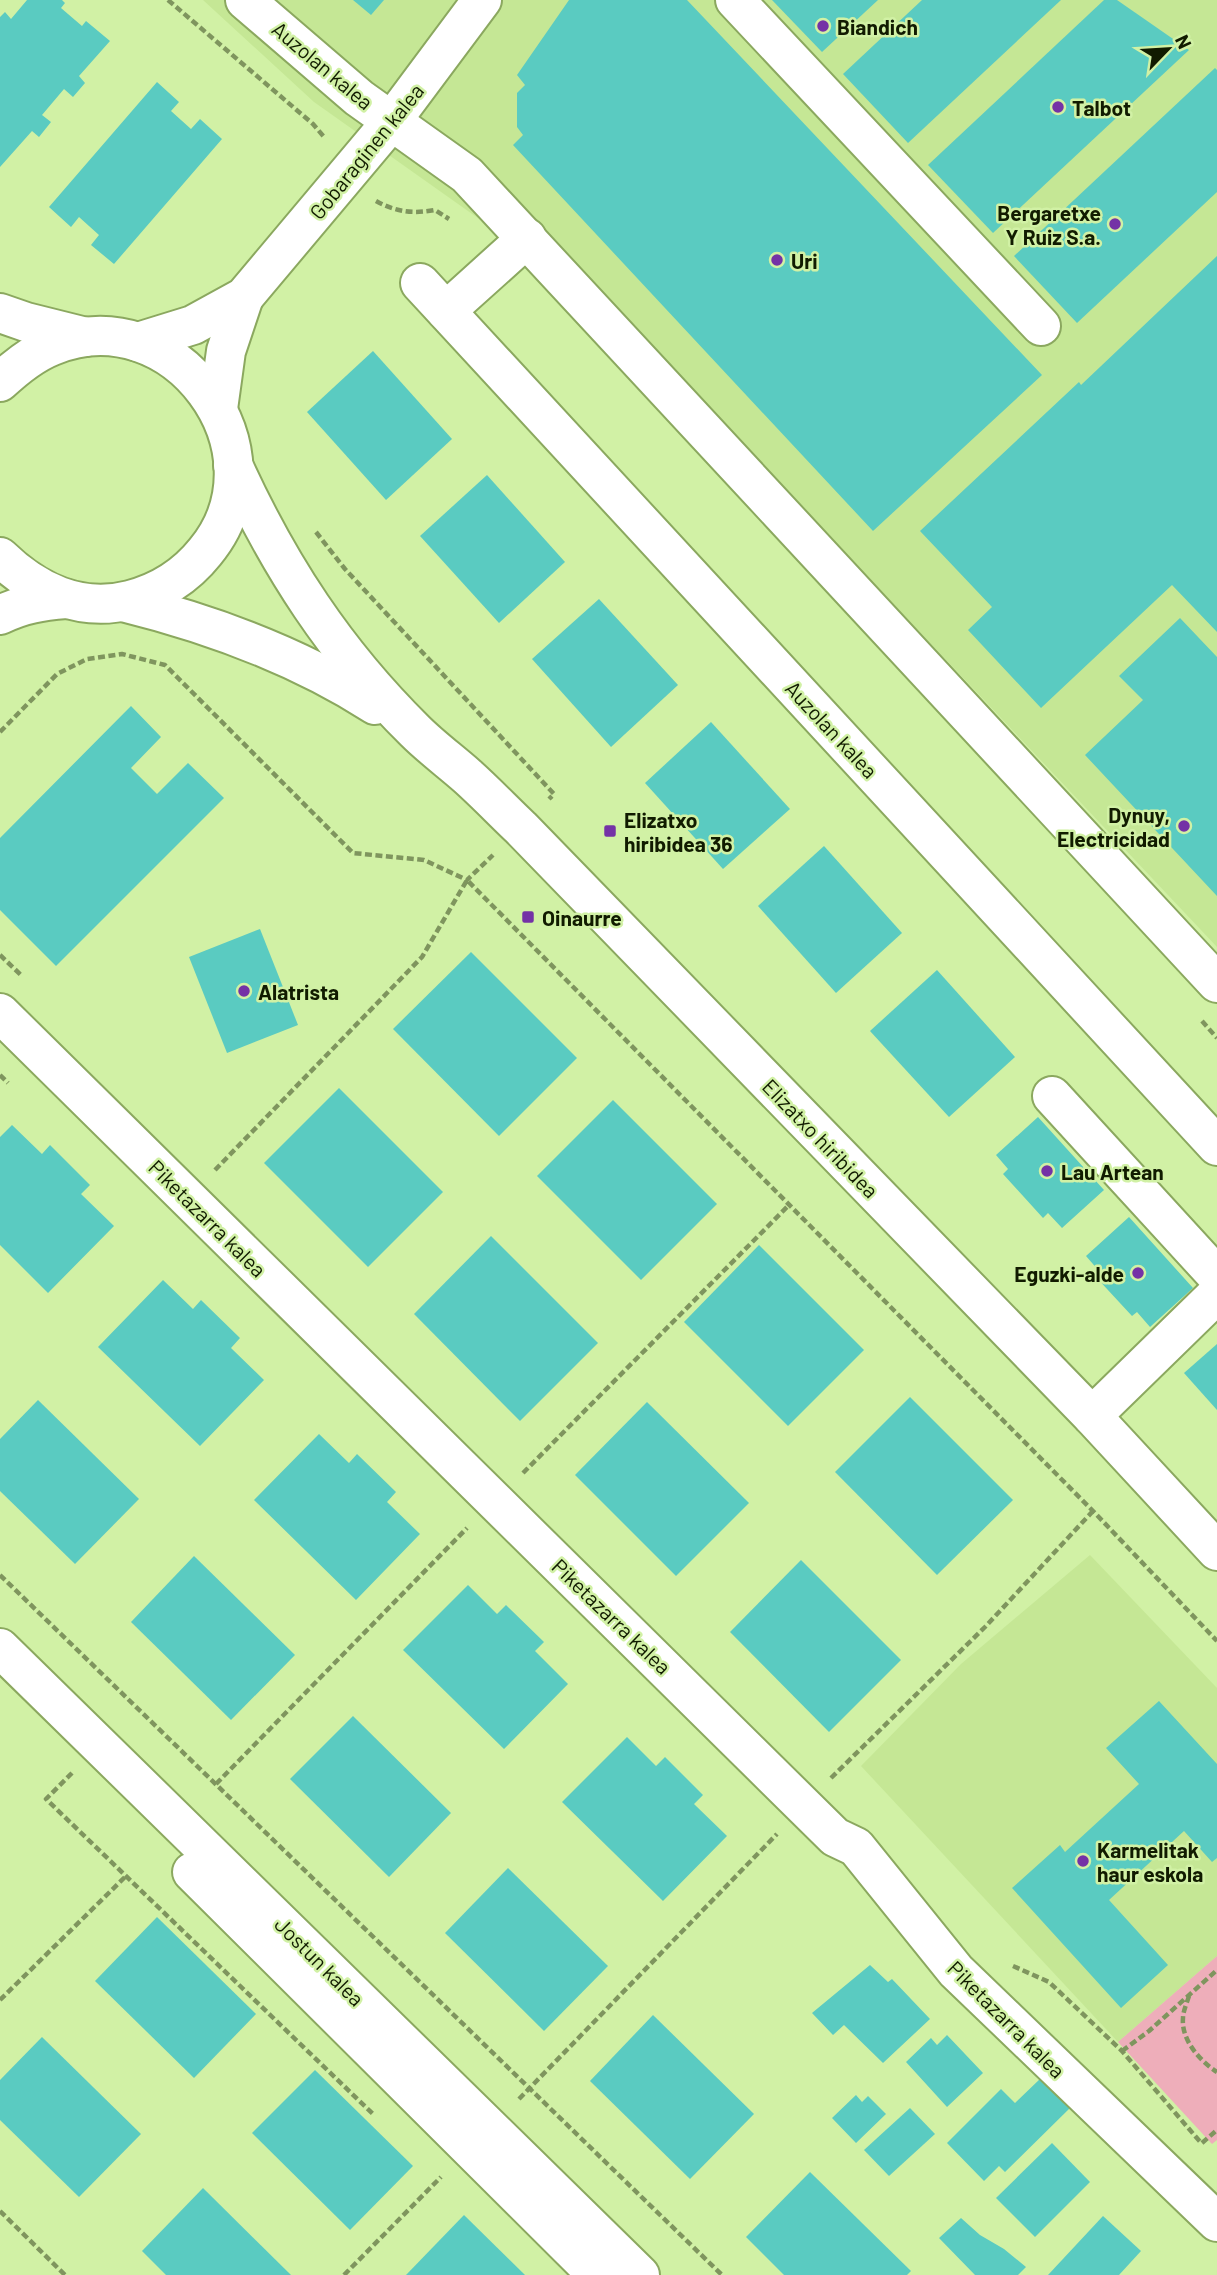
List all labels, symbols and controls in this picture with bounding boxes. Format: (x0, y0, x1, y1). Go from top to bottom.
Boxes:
place label: Biandich (837, 14, 918, 39)
north arrow (1133, 14, 1203, 84)
street label: Auzolan kalea (268, 16, 378, 114)
marker: Biandich (815, 18, 831, 34)
text: N (1171, 31, 1197, 52)
street label: Gobaraginen kalea (304, 78, 428, 224)
place label: Talbot (1072, 95, 1131, 120)
marker: Talbot (1050, 99, 1066, 115)
place label: Bergaretxe Y Ruiz S.a. (997, 200, 1101, 249)
marker: Bergaretxe Y Ruiz S.a. (1107, 216, 1123, 232)
place label: Uri (791, 248, 818, 273)
marker: Uri (769, 252, 785, 268)
street label: Auzolan kalea (781, 675, 883, 783)
place label: Dynuy, Electricidad (1057, 802, 1170, 851)
place label: Elizatxo hiribidea 36 (624, 807, 733, 856)
marker: Dynuy, Electricidad (1176, 818, 1192, 834)
marker: Elizatxo hiribidea 36 (602, 823, 618, 839)
place label: Oinaurre (542, 905, 622, 930)
marker: Oinaurre (520, 909, 536, 925)
place label: Alatrista (258, 979, 339, 1004)
marker: Alatrista (236, 983, 252, 999)
street label: Elizatxo hiribidea (758, 1073, 884, 1203)
street label: Piketazarra kalea (144, 1154, 272, 1282)
place label: Lau Artean (1061, 1159, 1164, 1184)
marker: Lau Artean (1039, 1163, 1055, 1179)
place label: Eguzki-alde (1014, 1261, 1124, 1286)
marker: Eguzki-alde (1130, 1265, 1146, 1281)
street label: Piketazarra kalea (547, 1553, 677, 1679)
place label: Karmelitak haur eskola (1097, 1837, 1203, 1886)
marker: Karmelitak haur eskola (1075, 1853, 1091, 1869)
street label: Jostun kalea (270, 1911, 370, 2011)
street label: Piketazarra kalea (943, 1955, 1071, 2083)

